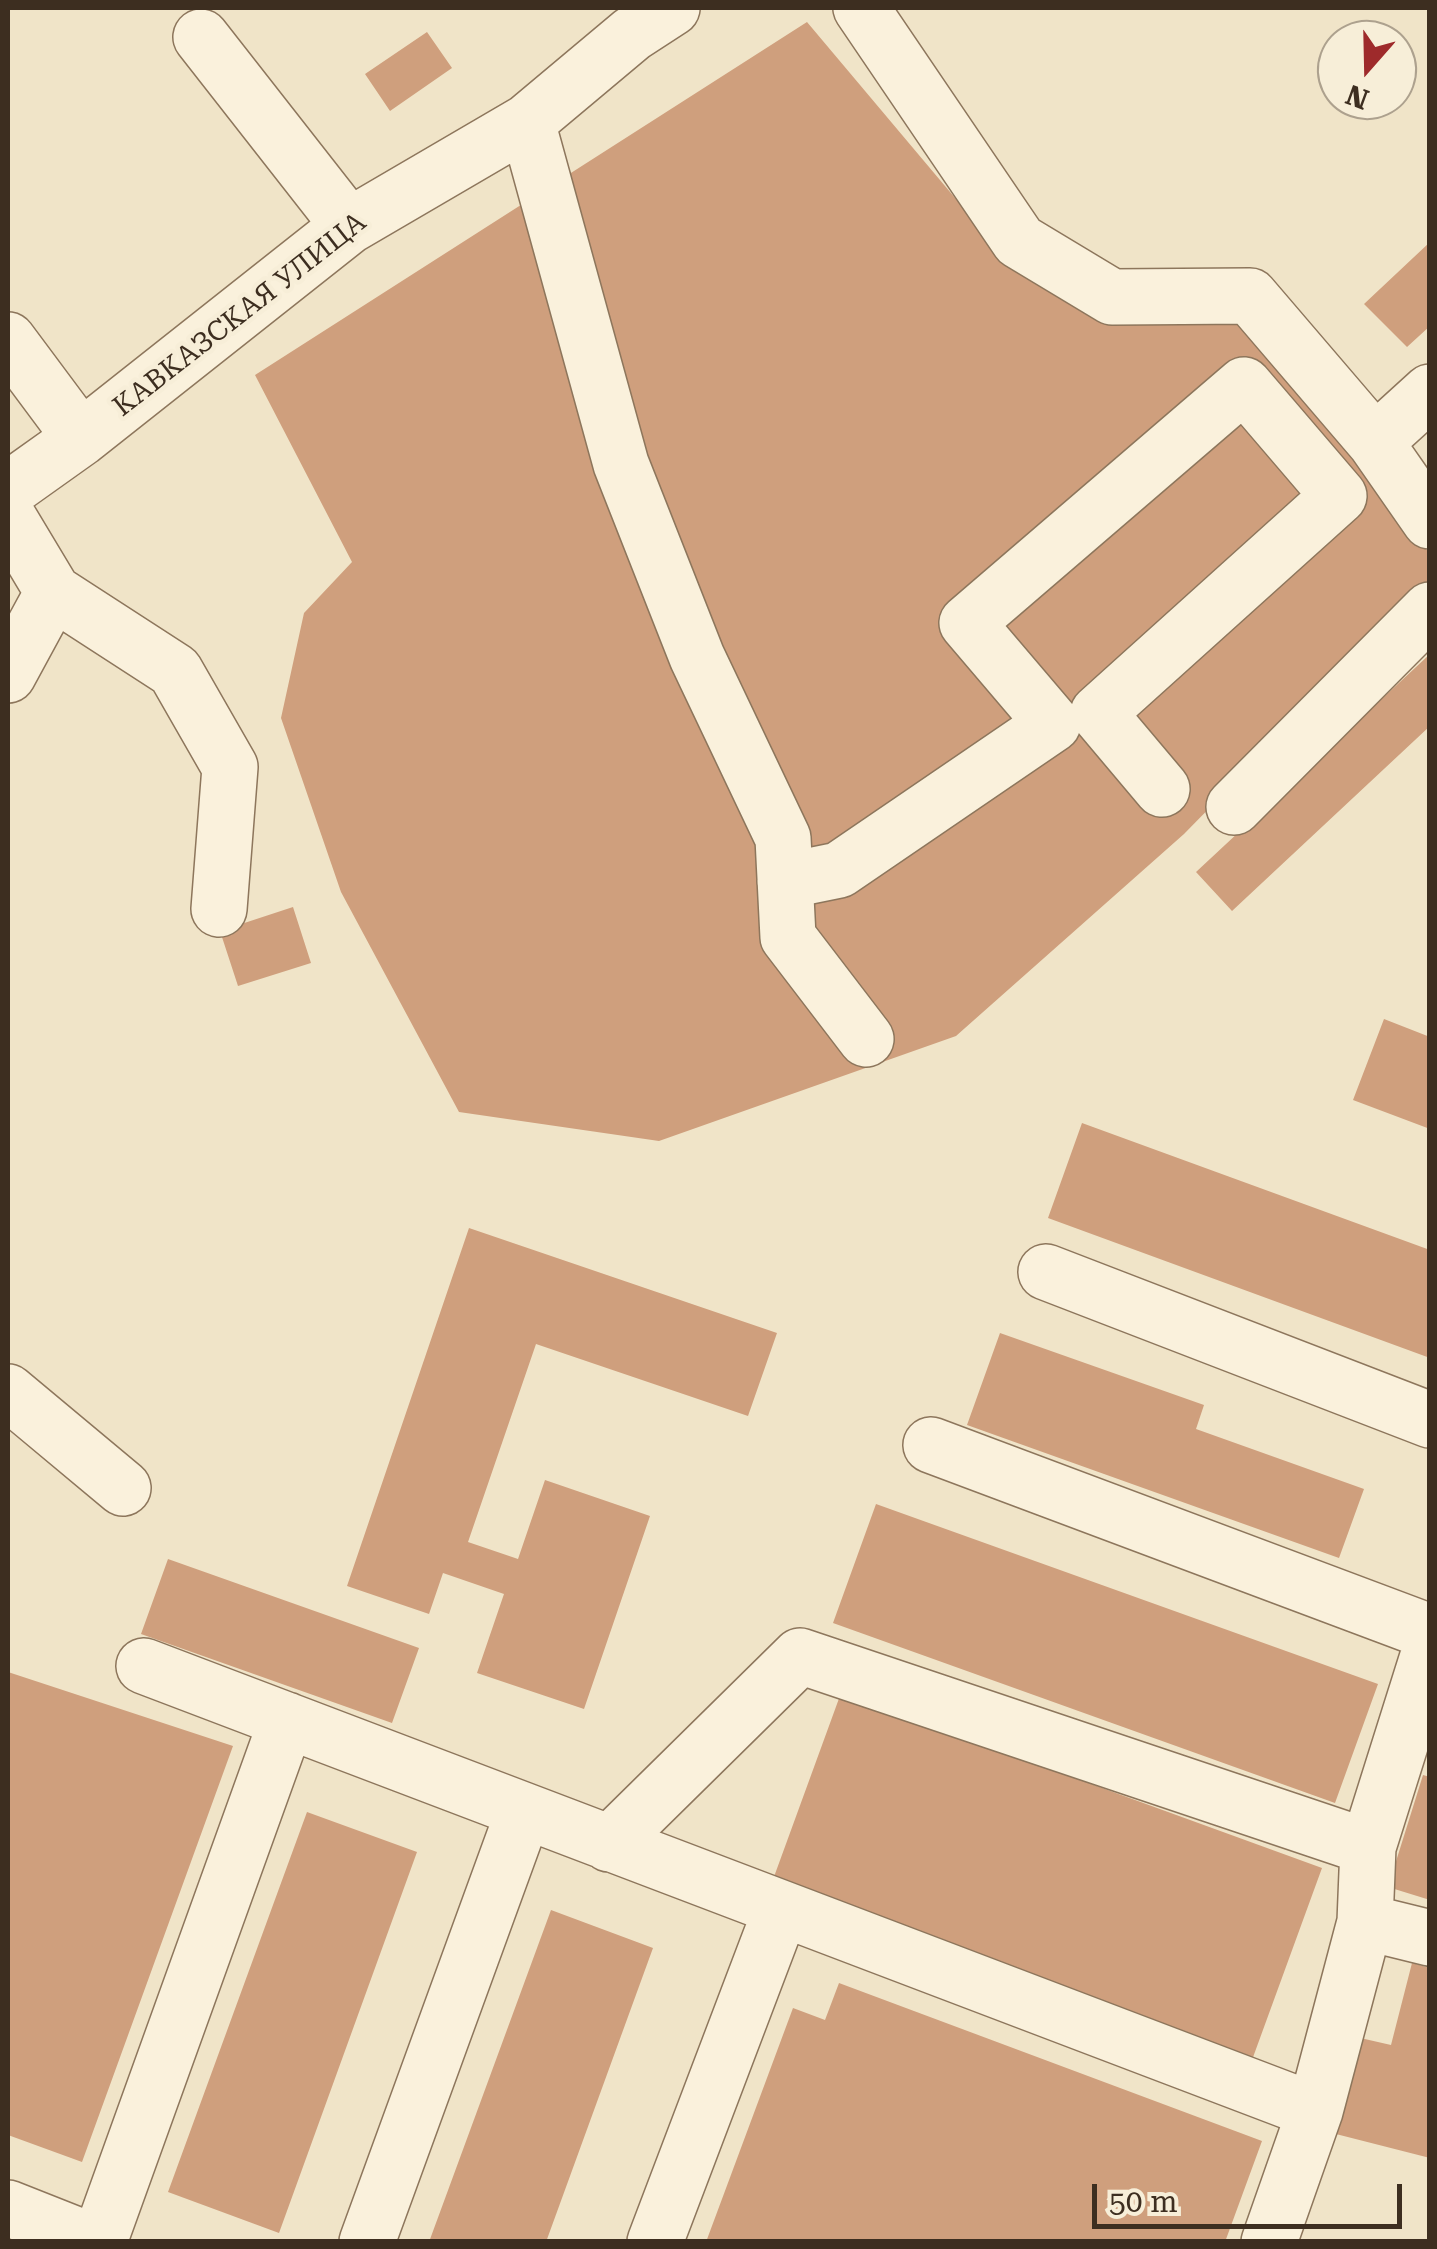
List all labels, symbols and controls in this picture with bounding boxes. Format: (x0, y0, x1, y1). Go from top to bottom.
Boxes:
north arrow (1317, 20, 1417, 120)
text: N (1341, 78, 1373, 116)
street label: КАВКАЗСКАЯ УЛИЦА (107, 206, 373, 424)
scale bar (1097, 2164, 1407, 2226)
text: 50 m (1109, 2184, 1178, 2219)

